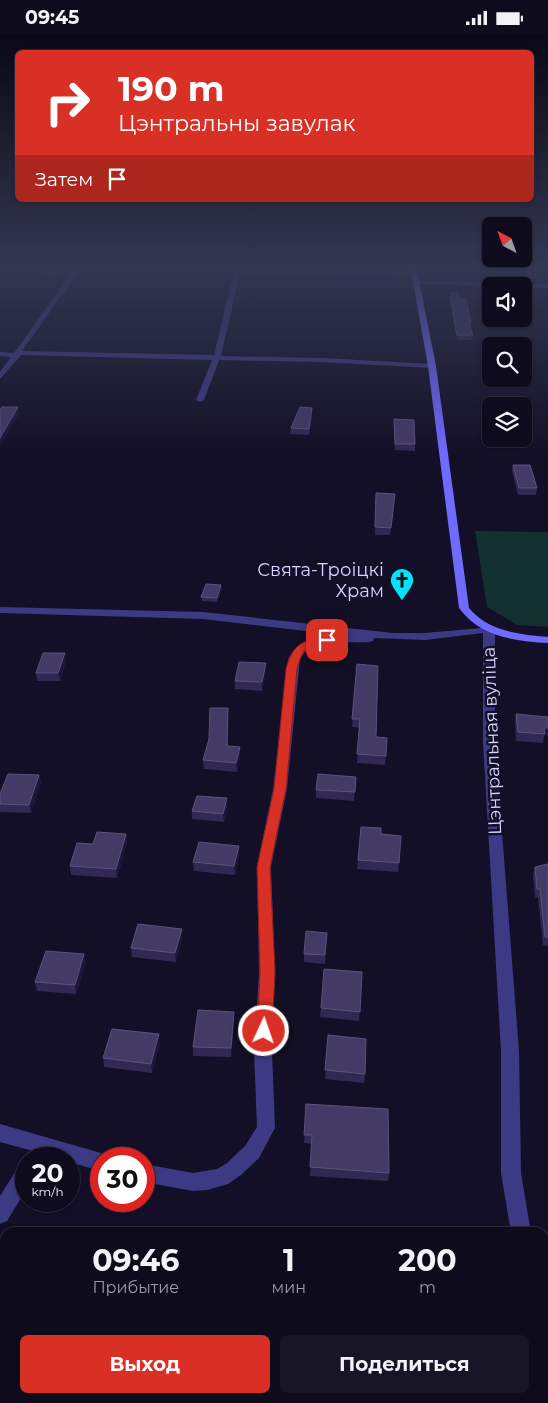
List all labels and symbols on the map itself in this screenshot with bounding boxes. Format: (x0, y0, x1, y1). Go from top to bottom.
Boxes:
north arrow (482, 217, 532, 267)
place label: Свята-Троіцкі Храм (257, 559, 384, 602)
church icon: Свята-Троіцкі Храм (389, 567, 415, 601)
pin (306, 619, 348, 661)
street label: Цэнтральная вуліца (478, 647, 506, 835)
position arrow (237, 1004, 289, 1056)
speed limit sign: 30 (90, 1147, 155, 1212)

